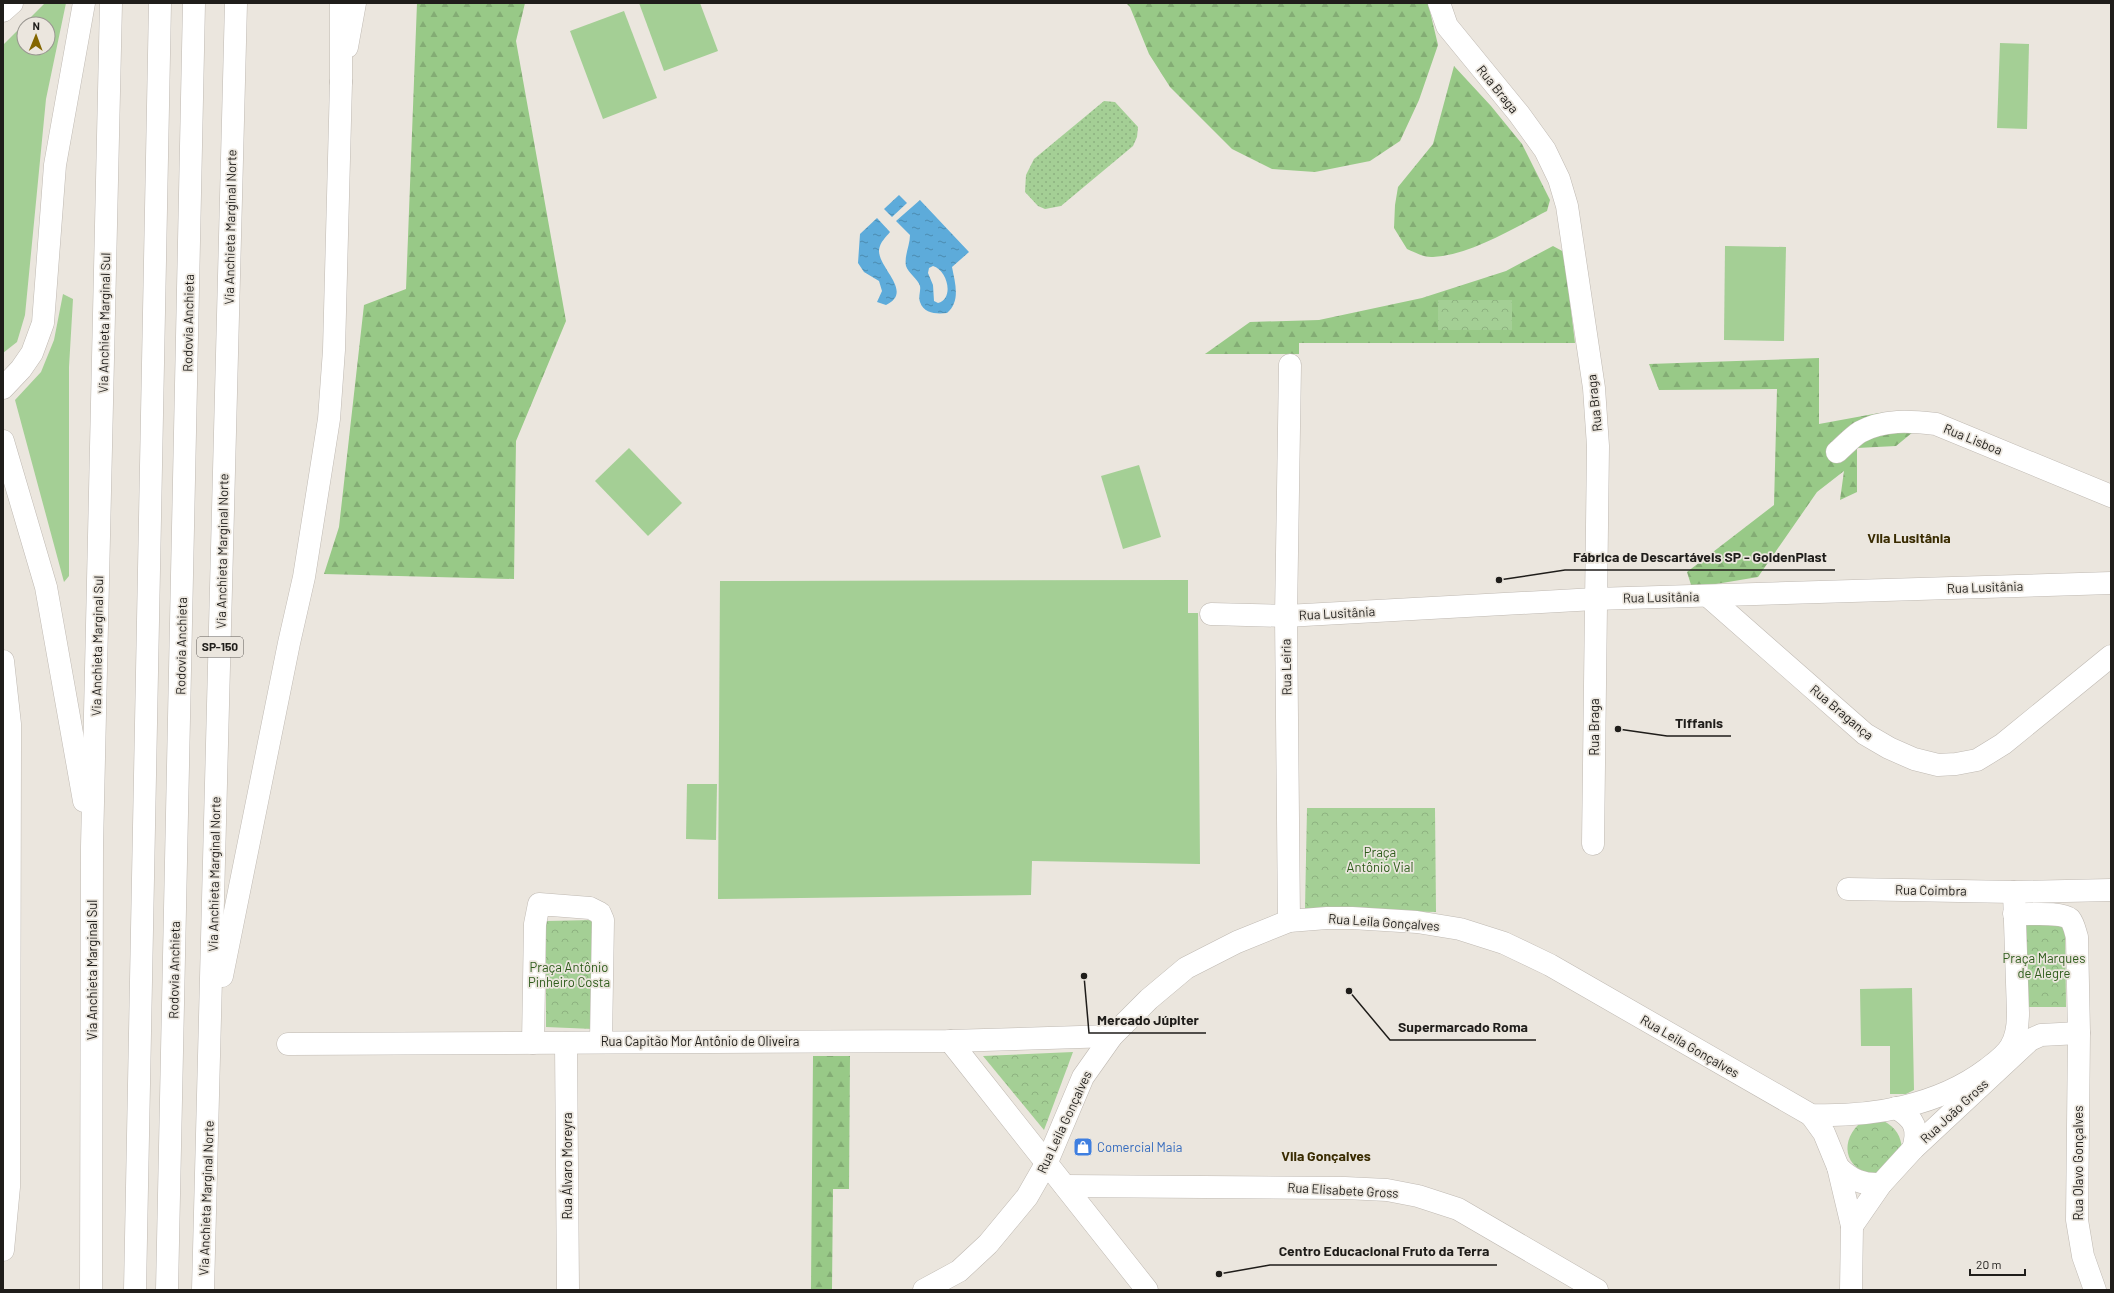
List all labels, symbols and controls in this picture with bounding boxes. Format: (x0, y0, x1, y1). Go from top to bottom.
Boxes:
north arrow (16, 16, 56, 56)
text: N (32, 19, 40, 32)
street label: Rua Braga (1474, 62, 1522, 116)
street label: Via Anchieta Marginal Norte (221, 149, 239, 305)
street label: Via Anchieta Marginal Sul (95, 253, 113, 393)
street label: Rodovia Anchieta (179, 274, 197, 372)
street label: Rua Braga (1583, 374, 1605, 432)
street label: Rua Lisboa (1941, 420, 2005, 458)
street label: Via Anchieta Marginal Norte (213, 473, 231, 629)
district label: Vila Lusitânia (1867, 529, 1951, 546)
callout: Fábrica de Descartáveis SP - GoldenPlast (1565, 544, 1835, 570)
text: Fábrica de Descartáveis SP - GoldenPlast (1573, 548, 1827, 565)
street label: Via Anchieta Marginal Sul (88, 576, 106, 716)
street label: Rua Lusitânia (1947, 578, 2023, 596)
street label: Rua Lusitânia (1623, 588, 1699, 606)
street label: Rodovia Anchieta (172, 597, 190, 695)
street label: Rua Lusitânia (1298, 603, 1376, 623)
road number: SP-150 (197, 637, 243, 657)
street label: Rua Leiria (1278, 639, 1294, 695)
street label: Rua Bragança (1807, 681, 1877, 743)
street label: Rua Braga (1586, 698, 1602, 756)
callout: Tiffanis (1667, 710, 1731, 736)
text: Tiffanis (1675, 714, 1723, 731)
street label: Via Anchieta Marginal Norte (205, 796, 223, 952)
park label: Praça Antônio Vial (1346, 844, 1414, 875)
street label: Rua Coimbra (1895, 881, 1967, 899)
street label: Via Anchieta Marginal Sul (84, 900, 100, 1040)
street label: Rua Leila Gonçalves (1328, 910, 1440, 934)
street label: Rodovia Anchieta (165, 921, 183, 1019)
park label: Praça Marques de Alegre (2003, 950, 2085, 981)
park label: Praça Antônio Pinheiro Costa (528, 959, 610, 990)
callout: Mercado Júpiter (1089, 1007, 1206, 1033)
text: Mercado Júpiter (1097, 1011, 1200, 1028)
street label: Rua Leila Gonçalves (1638, 1011, 1742, 1081)
callout: Supermarcado Roma (1390, 1014, 1536, 1040)
text: Supermarcado Roma (1398, 1018, 1528, 1035)
street label: Rua Capitão Mor Antônio de Oliveira (601, 1033, 799, 1049)
street label: Rua Leila Gonçalves (1033, 1068, 1095, 1176)
street label: Rua João Gross (1917, 1075, 1991, 1147)
street label: Rua Olavo Gonçalves (2070, 1106, 2086, 1220)
street label: Rua Álvaro Moreyra (559, 1112, 575, 1220)
street label: Via Anchieta Marginal Norte (195, 1120, 217, 1276)
shop icon: Comercial Maia (1072, 1136, 1094, 1158)
place label: Comercial Maia (1097, 1139, 1182, 1155)
district label: Vila Gonçalves (1281, 1147, 1371, 1164)
street label: Rua Elisabete Gross (1287, 1179, 1399, 1201)
callout: Centro Educacional Fruto da Terra (1270, 1239, 1497, 1265)
text: Centro Educacional Fruto da Terra (1279, 1242, 1489, 1259)
scale bar (1970, 1251, 2025, 1277)
text: 20 m (1976, 1257, 2002, 1271)

